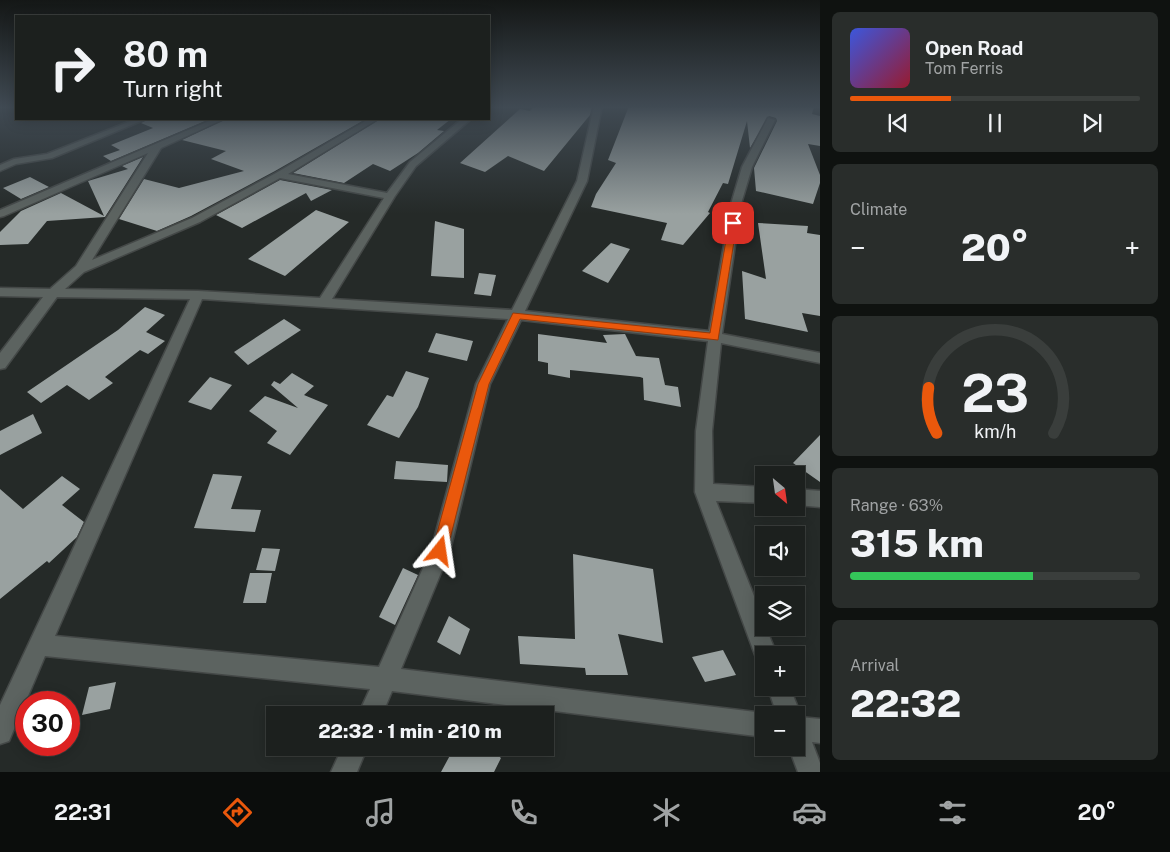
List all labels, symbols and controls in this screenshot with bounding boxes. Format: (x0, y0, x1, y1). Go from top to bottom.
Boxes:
text: 80 m (123, 34, 208, 75)
icon: right (40, 35, 105, 100)
text: Open Road (925, 37, 1023, 59)
text: Tom Ferris (925, 59, 1003, 78)
text: Turn right (123, 76, 223, 102)
icon: previous (884, 109, 912, 137)
icon: pause (981, 109, 1009, 137)
icon: next (1078, 109, 1106, 137)
text: Climate (850, 200, 907, 219)
pin (712, 202, 754, 244)
icon: arrive (719, 209, 747, 237)
text: 20° (961, 225, 1029, 270)
text: − (850, 231, 866, 264)
text: + (1124, 231, 1140, 264)
text: 23 (961, 363, 1029, 424)
text: km/h (974, 421, 1016, 442)
north arrow (755, 466, 805, 516)
map controls (755, 466, 805, 756)
text: Range · 63% (850, 496, 943, 515)
text: 315 km (850, 521, 984, 566)
position arrow (413, 524, 465, 576)
button: sound (755, 526, 805, 576)
button: layers (755, 586, 805, 636)
button: + (755, 646, 805, 696)
text: Arrival (850, 656, 899, 675)
text: 22:32 (850, 681, 961, 726)
speed limit sign: 30 (15, 691, 80, 756)
button: − (755, 706, 805, 756)
text: 22:32 · 1 min · 210 m (318, 720, 502, 742)
icon: directions (220, 795, 255, 830)
icon: music (363, 795, 398, 830)
icon: phone (506, 795, 541, 830)
icon: climate (649, 795, 684, 830)
icon: car (792, 795, 827, 830)
icon: filters (935, 795, 970, 830)
text: 22:31 (54, 799, 112, 825)
text: 20° (1077, 799, 1116, 825)

